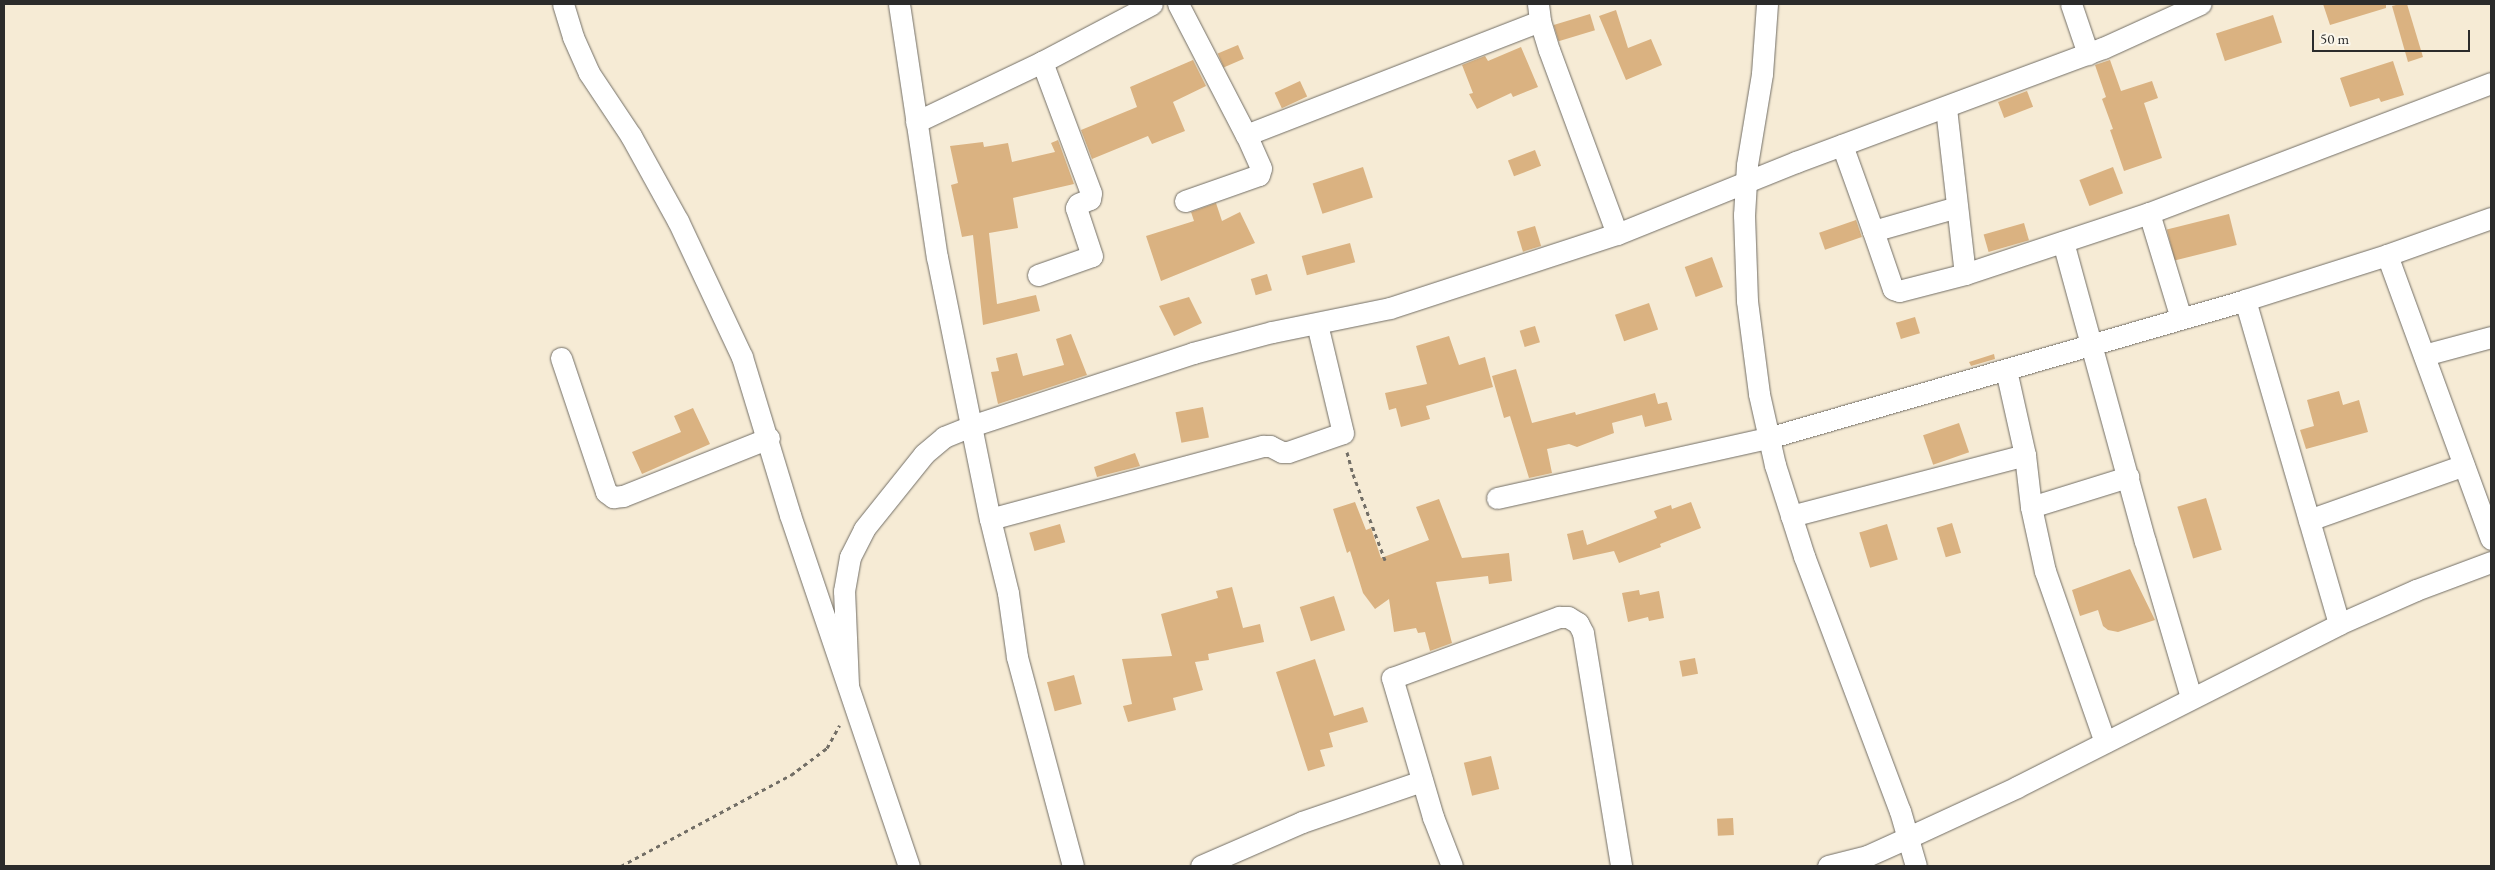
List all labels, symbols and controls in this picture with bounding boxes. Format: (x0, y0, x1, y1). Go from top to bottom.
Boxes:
scale bar (2315, 20, 2472, 52)
text: 50 m (2320, 29, 2349, 48)

